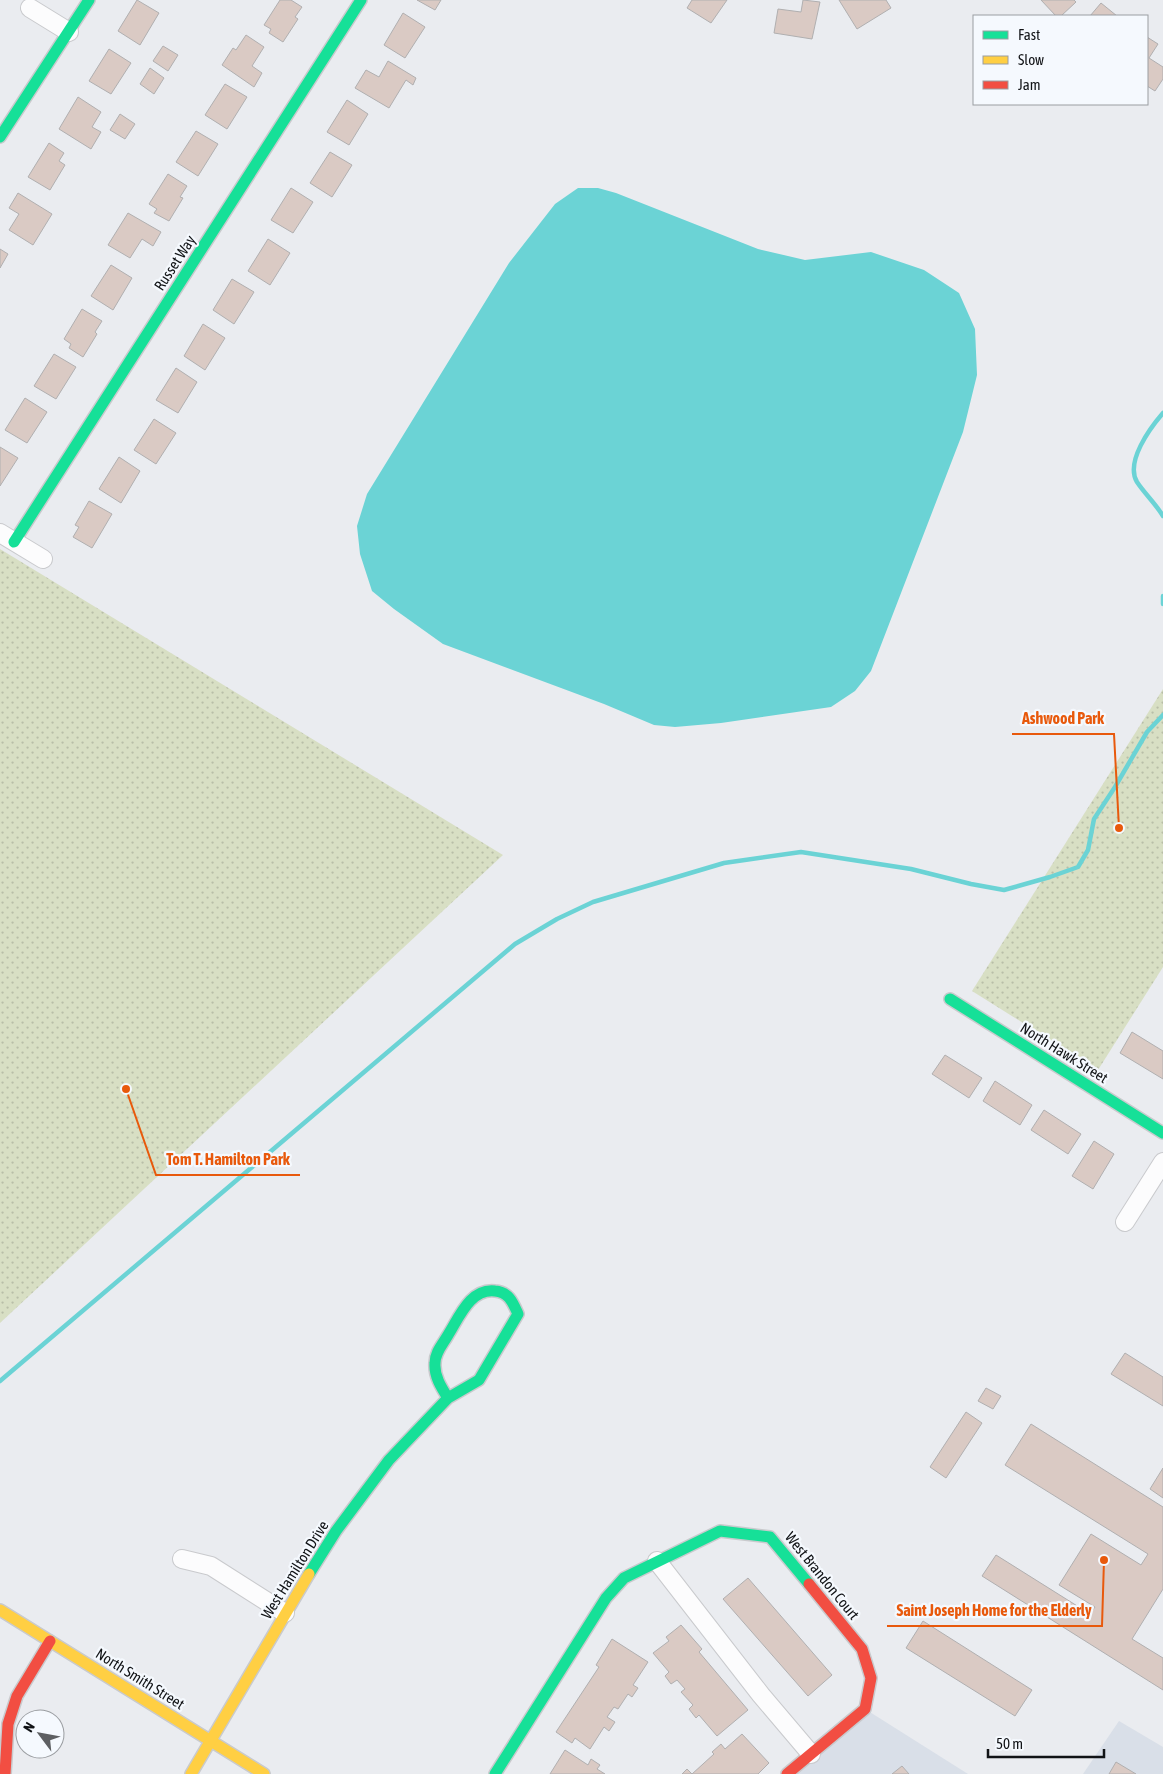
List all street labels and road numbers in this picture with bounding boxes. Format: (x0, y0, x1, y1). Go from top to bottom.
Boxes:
street label: Russet Way (151, 232, 199, 293)
street label: North Hawk Street (1017, 1019, 1111, 1086)
street label: West Hamilton Drive (258, 1517, 332, 1622)
street label: West Brandon Court (782, 1529, 863, 1623)
street label: North Smith Street (93, 1645, 188, 1713)

